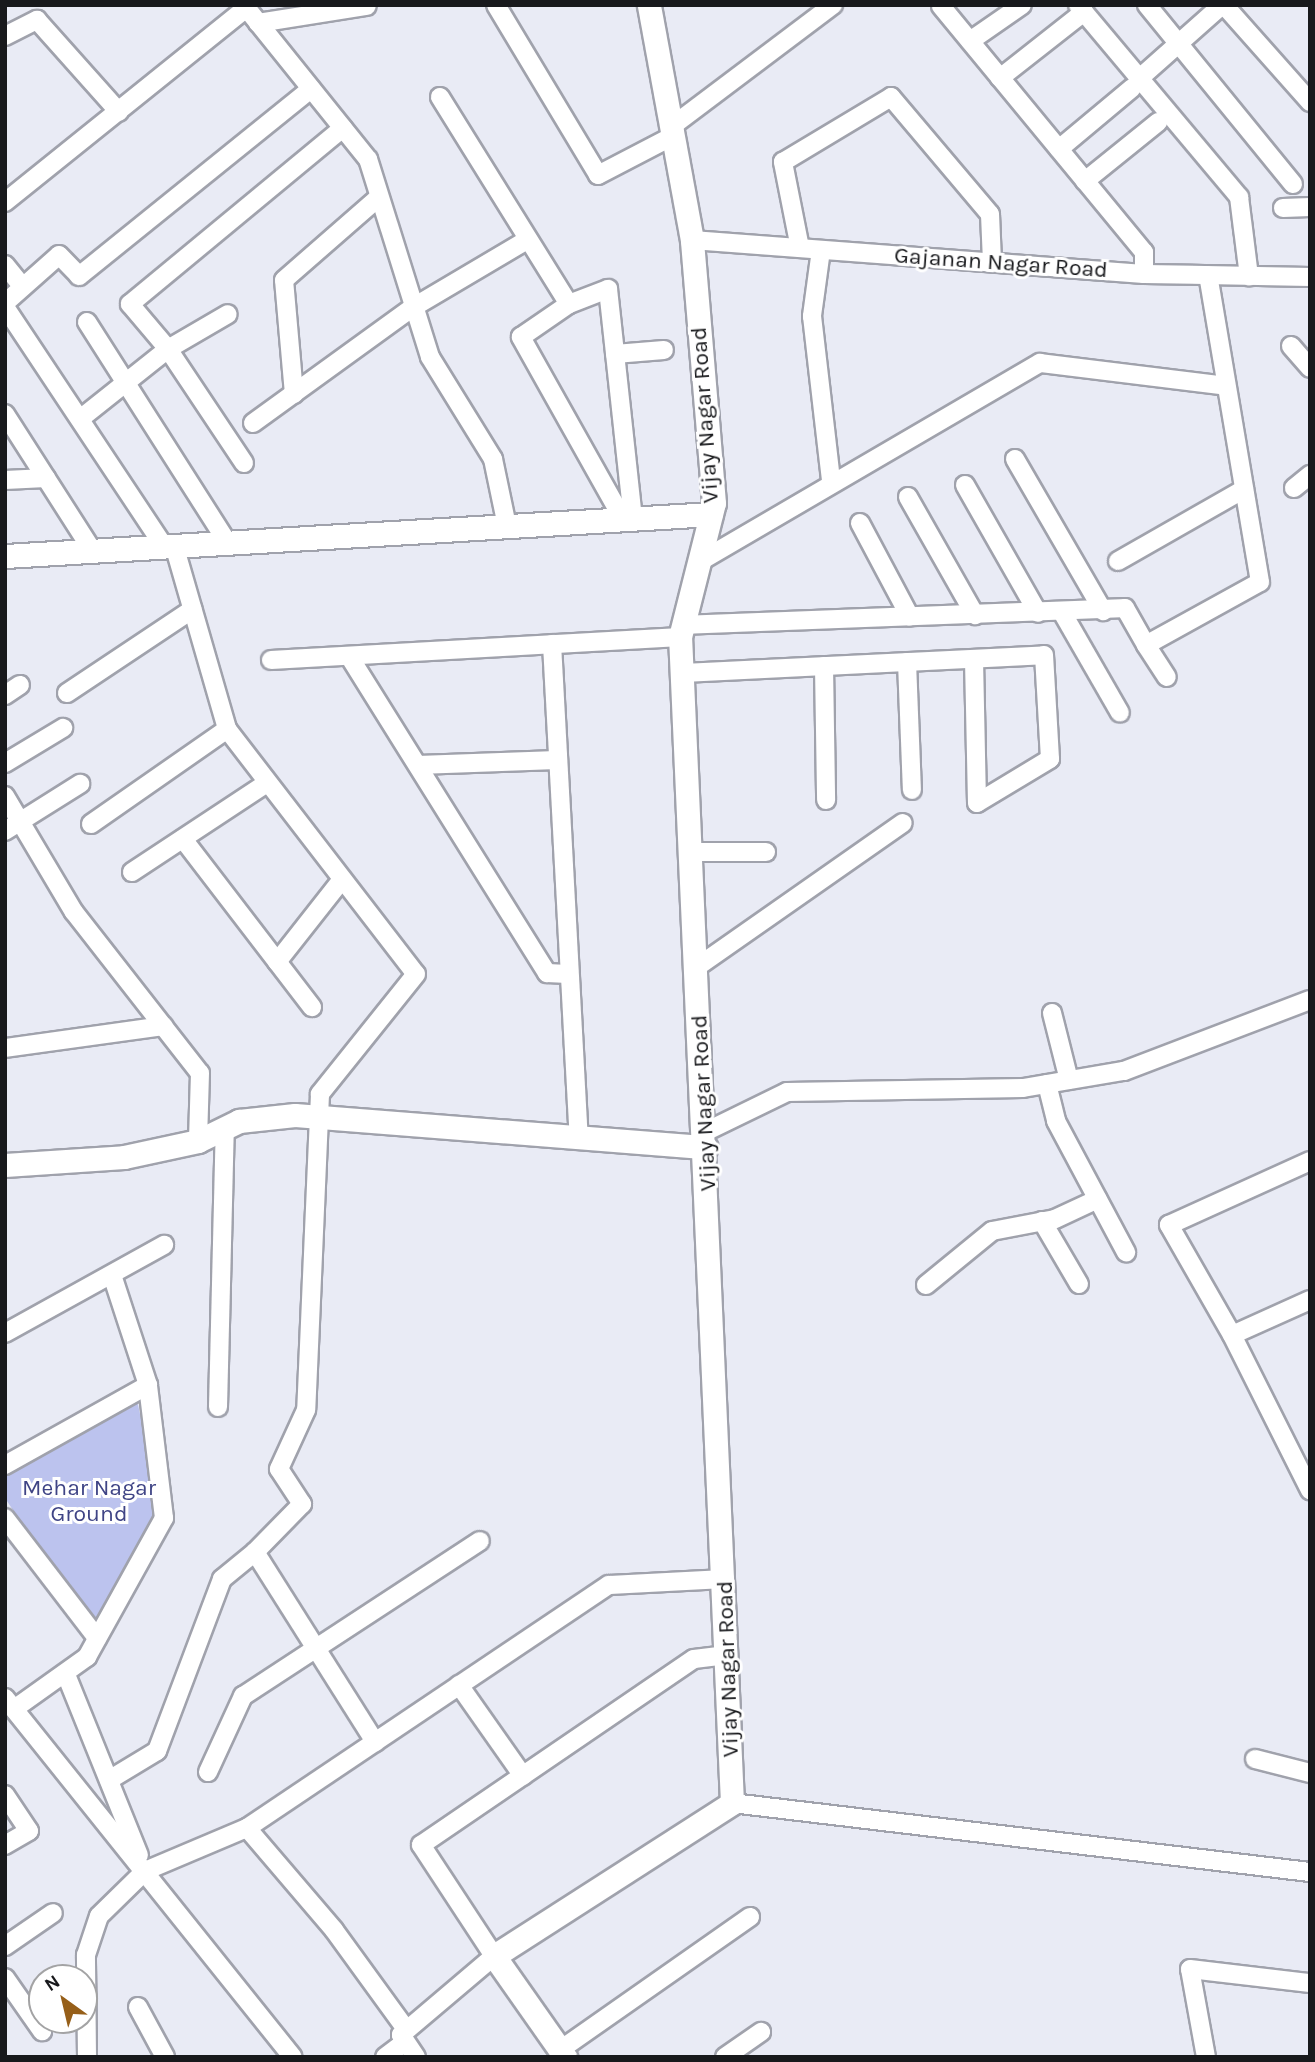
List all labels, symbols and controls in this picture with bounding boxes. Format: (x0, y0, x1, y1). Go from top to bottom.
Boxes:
street label: Gajanan Nagar Road (893, 242, 1109, 284)
street label: Vijay Nagar Road (685, 326, 725, 504)
street label: Vijay Nagar Road (686, 1014, 722, 1192)
park label: Mehar Nagar Ground (22, 1474, 156, 1528)
street label: Vijay Nagar Road (711, 1580, 745, 1758)
north arrow (28, 1964, 98, 2034)
text: N (41, 1970, 64, 1996)

